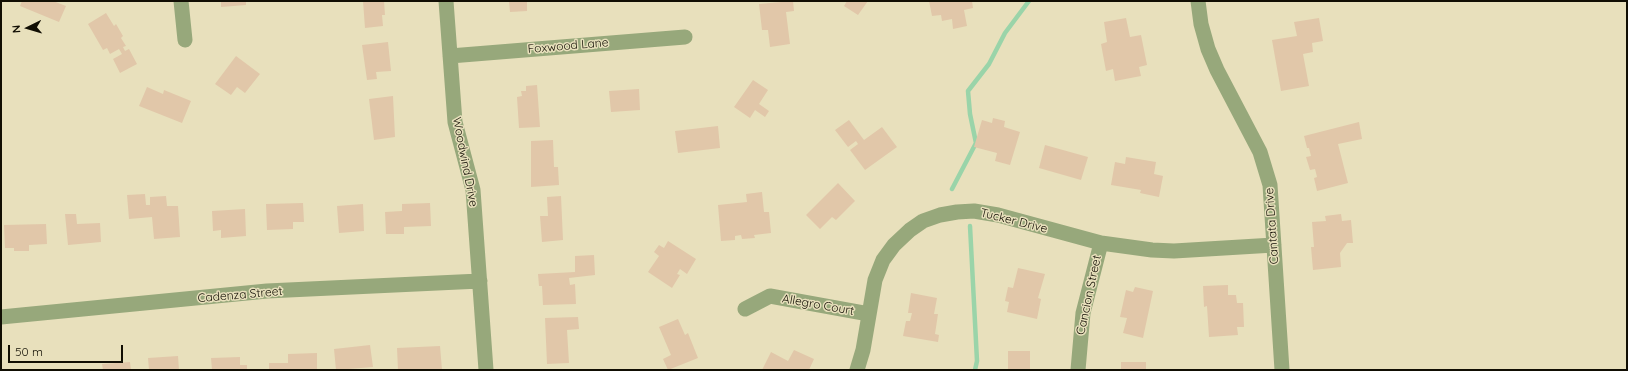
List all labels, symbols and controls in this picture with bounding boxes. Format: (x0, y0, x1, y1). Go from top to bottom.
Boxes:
north arrow (8, 8, 48, 48)
text: N (9, 24, 23, 34)
street label: Foxwood Lane (527, 35, 609, 57)
street label: Woodwind Drive (449, 116, 481, 208)
street label: Cantata Drive (1262, 187, 1282, 265)
street label: Tucker Drive (979, 206, 1049, 236)
street label: Cancion Street (1074, 254, 1104, 336)
street label: Cadenza Street (197, 284, 283, 306)
street label: Allegro Court (781, 292, 855, 318)
scale bar (10, 337, 125, 363)
text: 50 m (15, 344, 43, 359)

